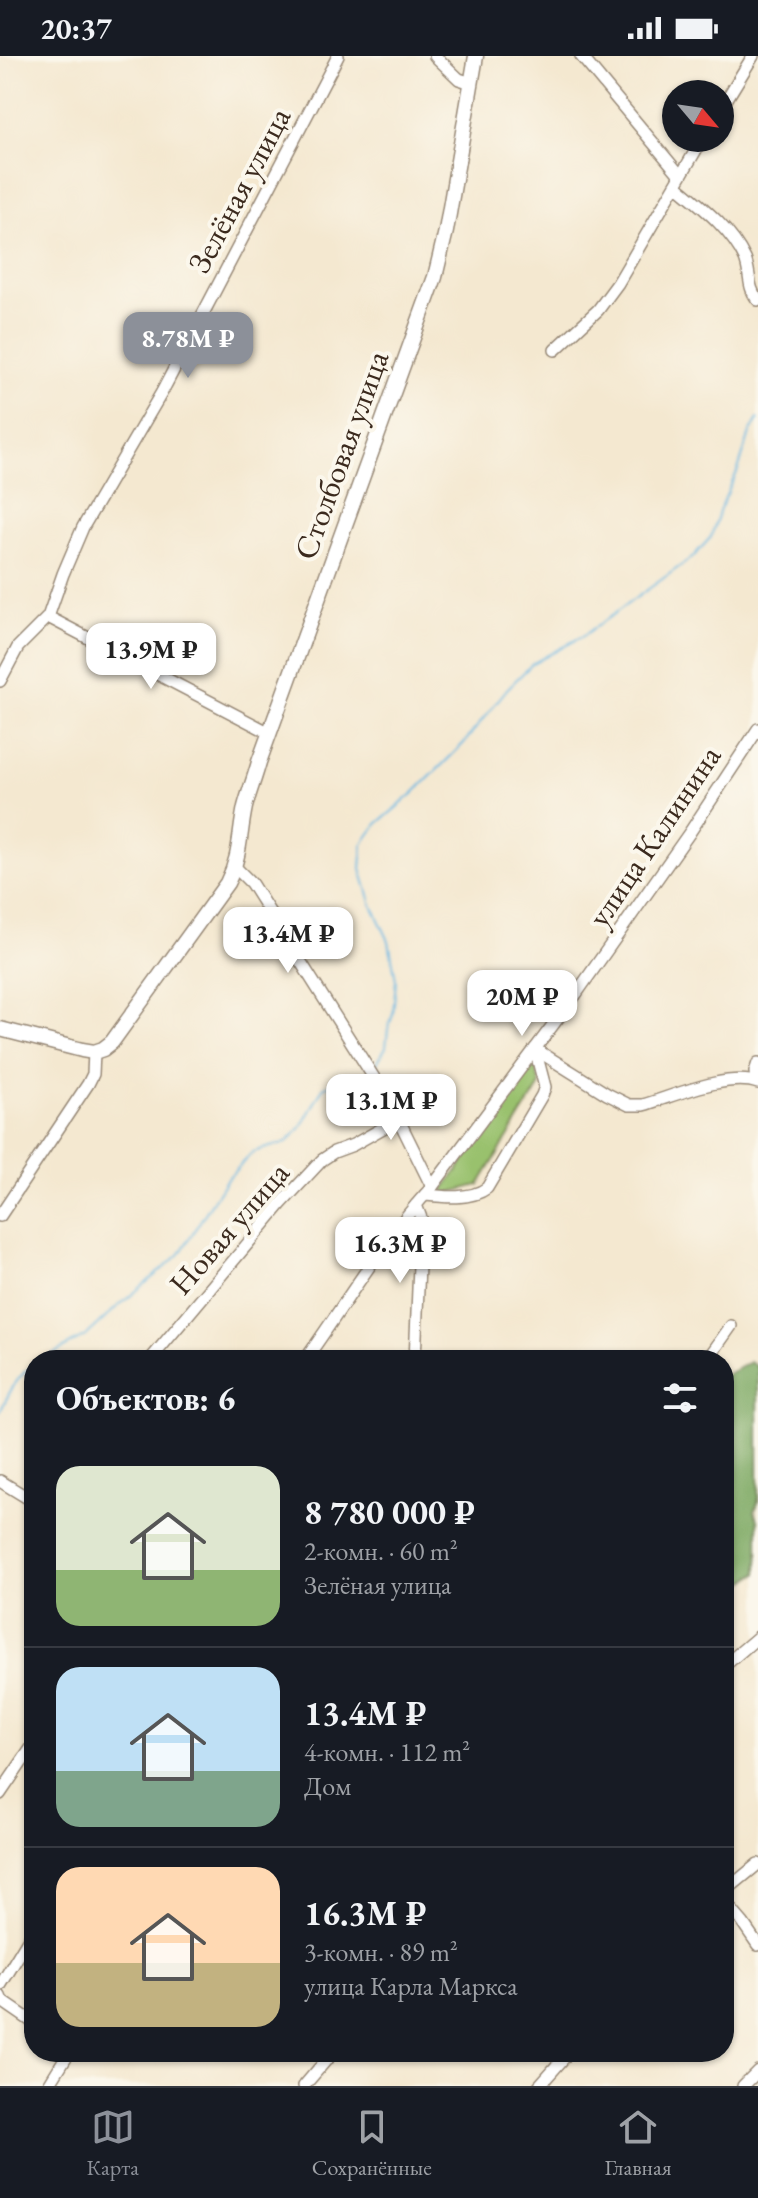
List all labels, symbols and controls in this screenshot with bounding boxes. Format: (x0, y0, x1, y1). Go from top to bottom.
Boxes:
text: 20:37 (40, 9, 112, 48)
north arrow (662, 80, 734, 152)
map controls (662, 80, 734, 152)
street label: Зелёная улица (178, 100, 300, 280)
pin: 8.78M ₽ (114, 312, 262, 380)
text: 8.78M ₽ (141, 321, 235, 355)
street label: Столбовая улица (284, 345, 398, 565)
pin: 13.9M ₽ (77, 623, 225, 691)
text: 13.9M ₽ (104, 632, 198, 666)
street label: улица Калинина (578, 737, 730, 935)
pin: 13.4M ₽ (214, 907, 362, 975)
text: 13.4M ₽ (241, 916, 335, 950)
pin: 20M ₽ (466, 970, 578, 1038)
text: 20M ₽ (485, 979, 559, 1013)
pin: 13.1M ₽ (317, 1074, 465, 1142)
text: 13.1M ₽ (344, 1083, 438, 1117)
street label: Новая улица (160, 1152, 299, 1303)
pin: 16.3M ₽ (326, 1217, 474, 1285)
text: 16.3M ₽ (353, 1226, 447, 1260)
text: Объектов: 6 (56, 1376, 235, 1420)
icon: filters (658, 1376, 702, 1420)
text: 8 780 000 ₽ (304, 1490, 475, 1534)
icon: home (120, 1498, 216, 1594)
text: 2-комн. · 60 m² (304, 1534, 458, 1568)
text: Зелёная улица (304, 1568, 452, 1602)
text: 13.4M ₽ (304, 1691, 427, 1735)
icon: home (120, 1699, 216, 1795)
text: 4-комн. · 112 m² (304, 1735, 470, 1769)
text: Дом (304, 1769, 351, 1803)
text: 16.3M ₽ (304, 1891, 427, 1935)
icon: home (120, 1899, 216, 1995)
text: 3-комн. · 89 m² (304, 1935, 458, 1969)
text: улица Карла Маркса (304, 1969, 518, 2003)
tab: Карта (86, 2105, 139, 2182)
tab: Сохранённые (312, 2105, 432, 2182)
tab: Главная (605, 2105, 672, 2182)

